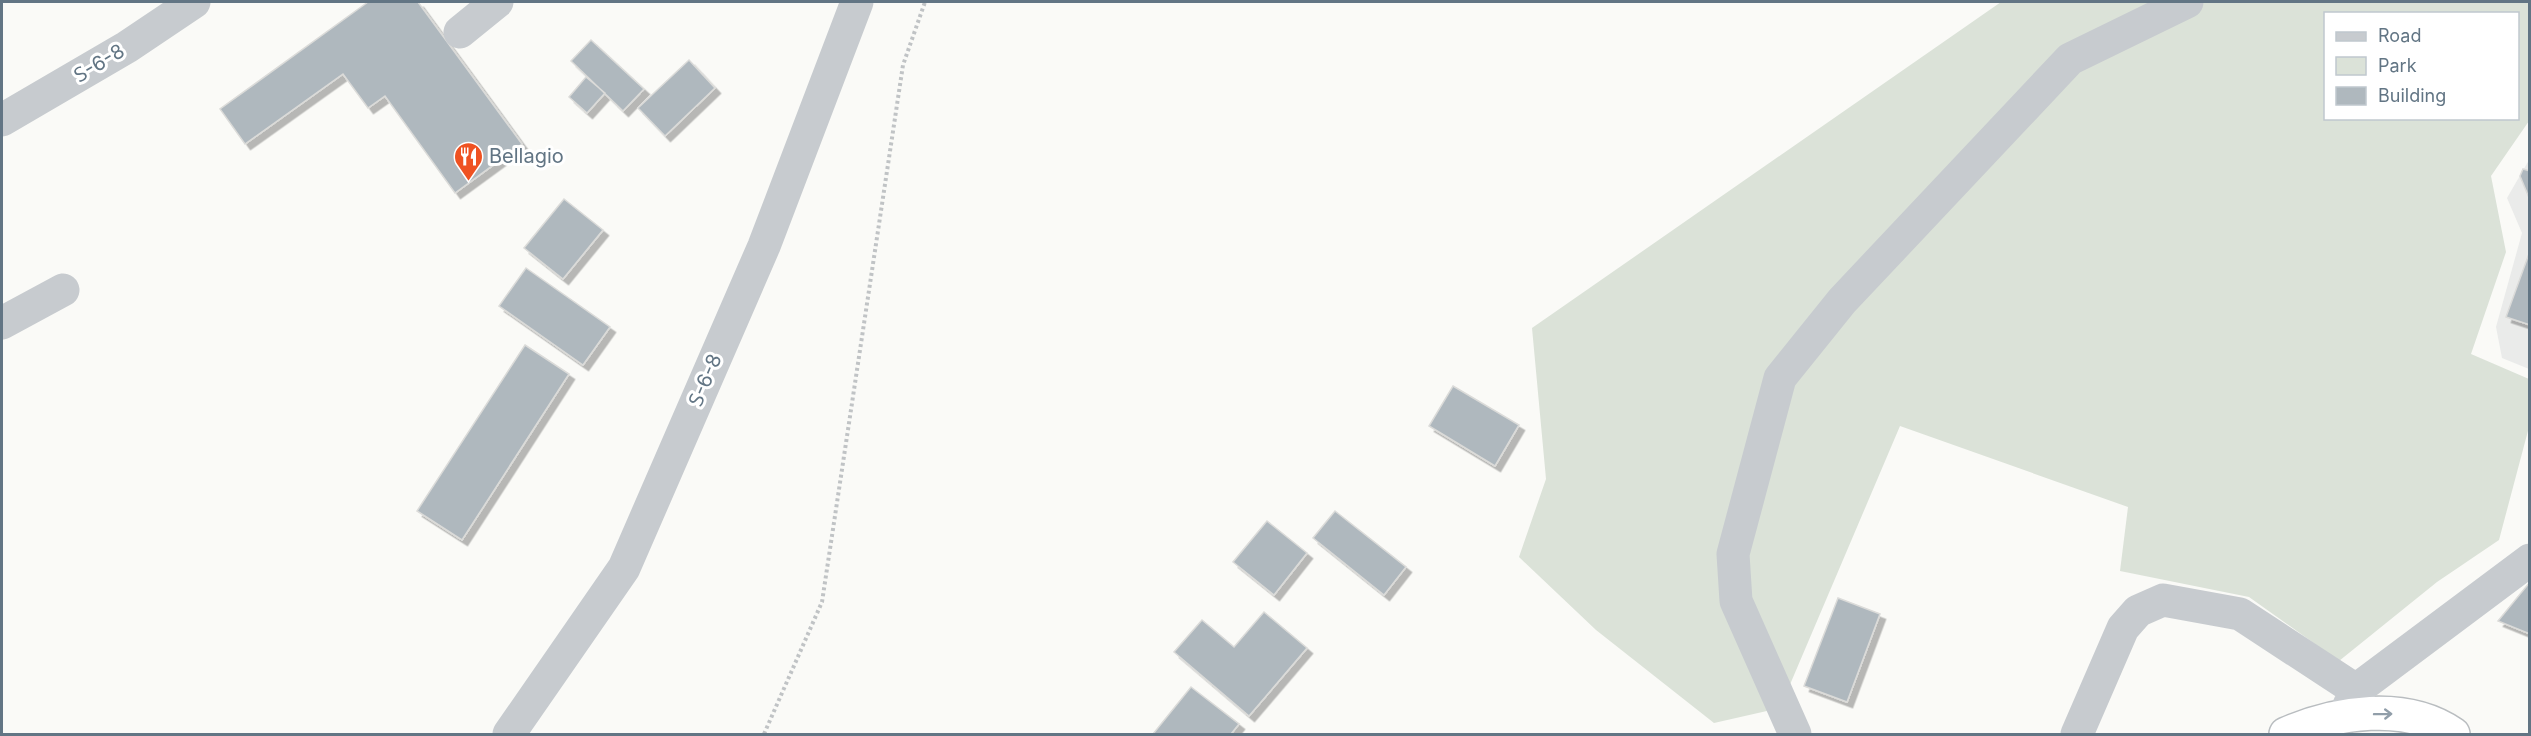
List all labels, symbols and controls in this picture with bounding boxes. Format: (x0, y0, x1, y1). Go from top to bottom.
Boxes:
legend (2324, 12, 2519, 120)
text: Road (2378, 25, 2421, 46)
street label: Տ-6-8 (69, 39, 129, 87)
text: Park (2378, 55, 2417, 76)
text: Building (2378, 85, 2446, 106)
restaurant icon: Bellagio (452, 140, 484, 182)
place label: Bellagio (489, 144, 564, 168)
street label: Տ-6-8 (683, 350, 727, 410)
one-way arrow (2373, 708, 2393, 720)

